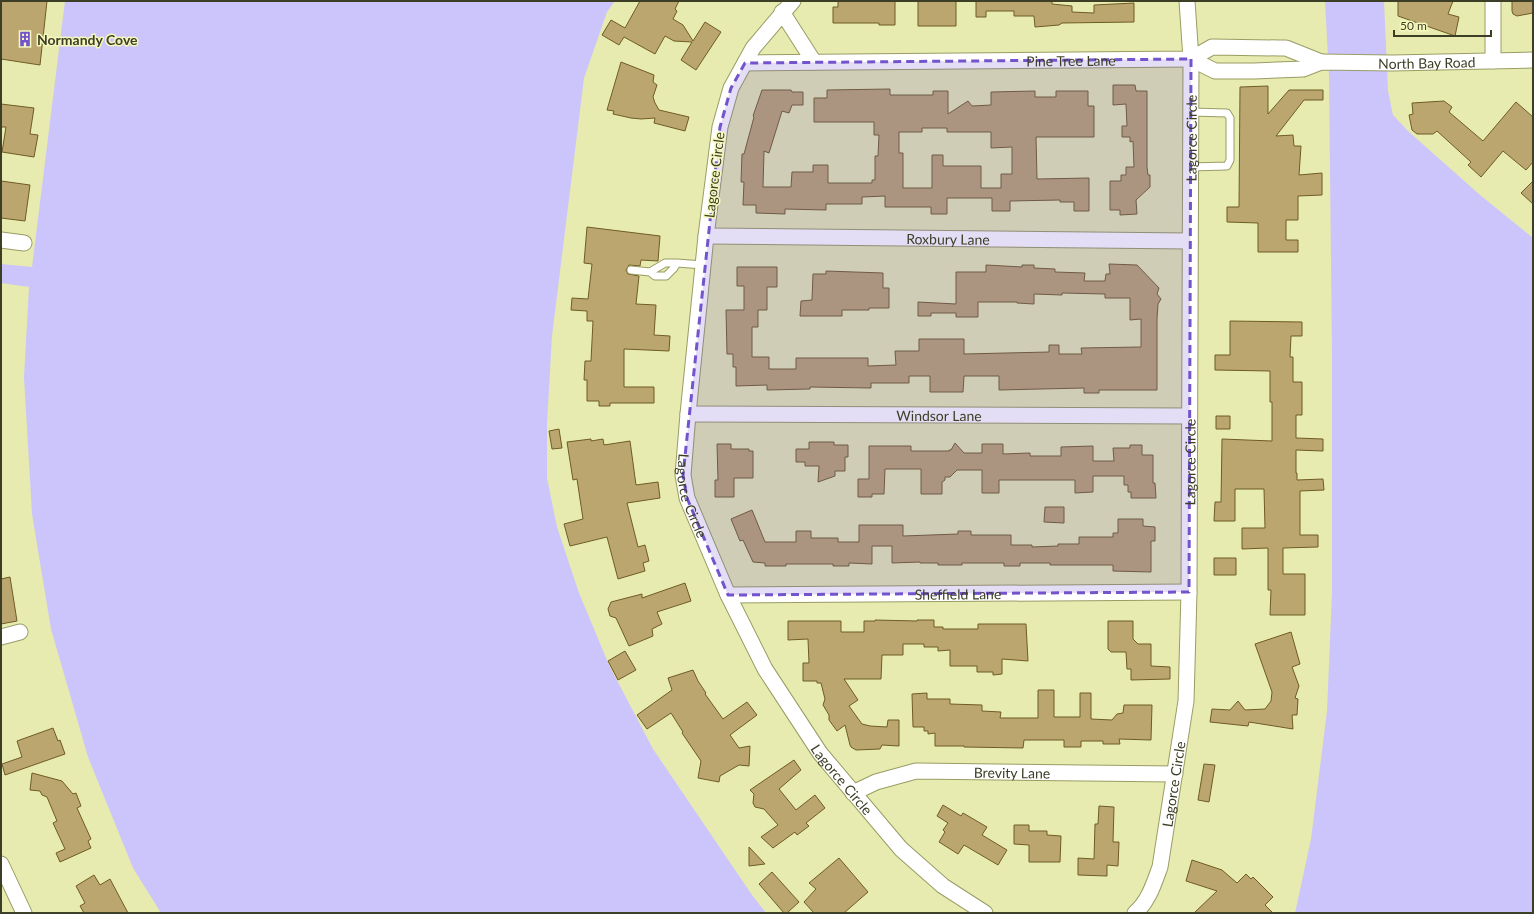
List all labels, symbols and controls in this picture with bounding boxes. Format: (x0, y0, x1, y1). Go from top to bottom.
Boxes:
scale bar (1394, 12, 1491, 38)
text: 50 m (1400, 18, 1427, 33)
building icon: Normandy Cove (16, 30, 34, 48)
place label: Normandy Cove (37, 31, 138, 48)
street label: Pine Tree Lane (1026, 51, 1116, 69)
street label: North Bay Road (1378, 53, 1476, 72)
street label: Lagorce Circle (1182, 95, 1199, 181)
street label: Lagorce Circle (700, 131, 728, 219)
street label: Roxbury Lane (906, 230, 990, 247)
street label: Windsor Lane (896, 406, 982, 424)
street label: Lagorce Circle (1181, 419, 1198, 505)
street label: Lagorce Circle (675, 453, 711, 540)
street label: Sheffield Lane (915, 585, 1001, 602)
street label: Lagorce Circle (1158, 740, 1188, 828)
street label: Lagorce Circle (808, 741, 877, 818)
street label: Brevity Lane (974, 763, 1050, 781)

